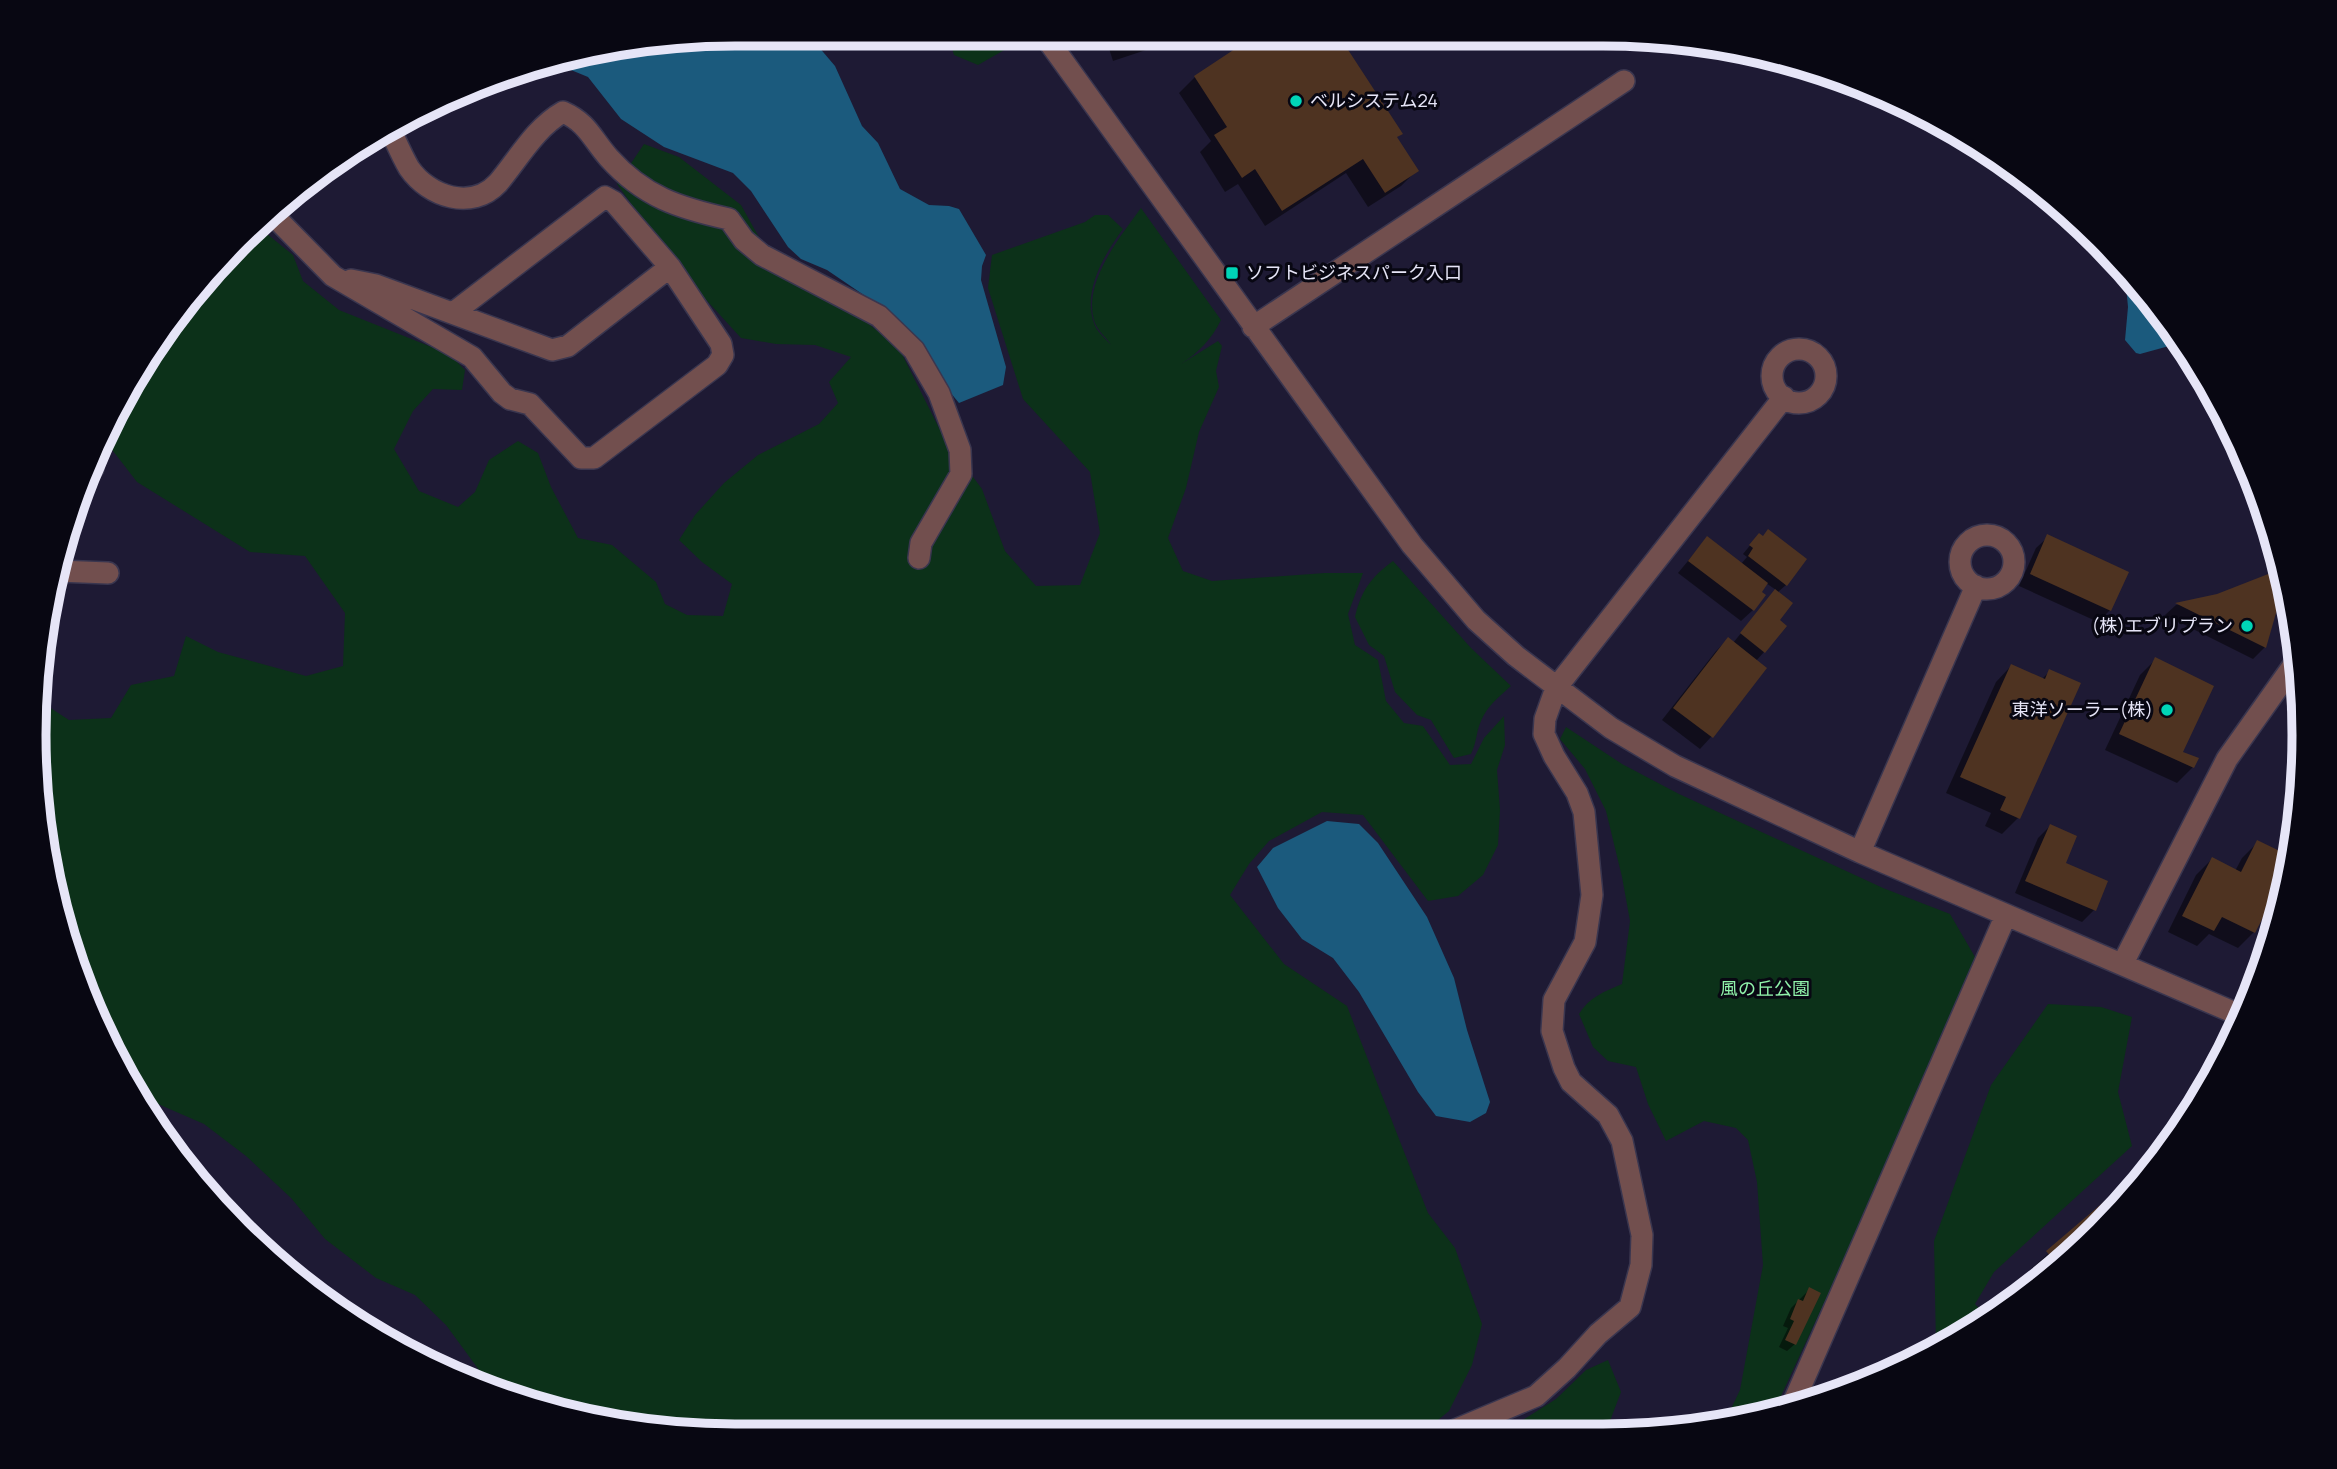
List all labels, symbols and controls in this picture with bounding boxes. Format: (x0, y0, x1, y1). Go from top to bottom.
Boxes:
place label: ベルシステム24 (1310, 88, 1438, 112)
marker: ベルシステム24 (1288, 93, 1304, 109)
place label: ソフトビジネスパーク入口 (1246, 260, 1462, 284)
marker: ソフトビジネスパーク入口 (1224, 265, 1240, 281)
place label: (株)エブリプラン (2092, 613, 2233, 637)
marker: (株)エブリプラン (2239, 618, 2255, 634)
place label: 東洋ソーラー(株) (2012, 697, 2153, 721)
marker: 東洋ソーラー(株) (2159, 702, 2175, 718)
park label: 風の丘公園 (1720, 976, 1810, 1000)

